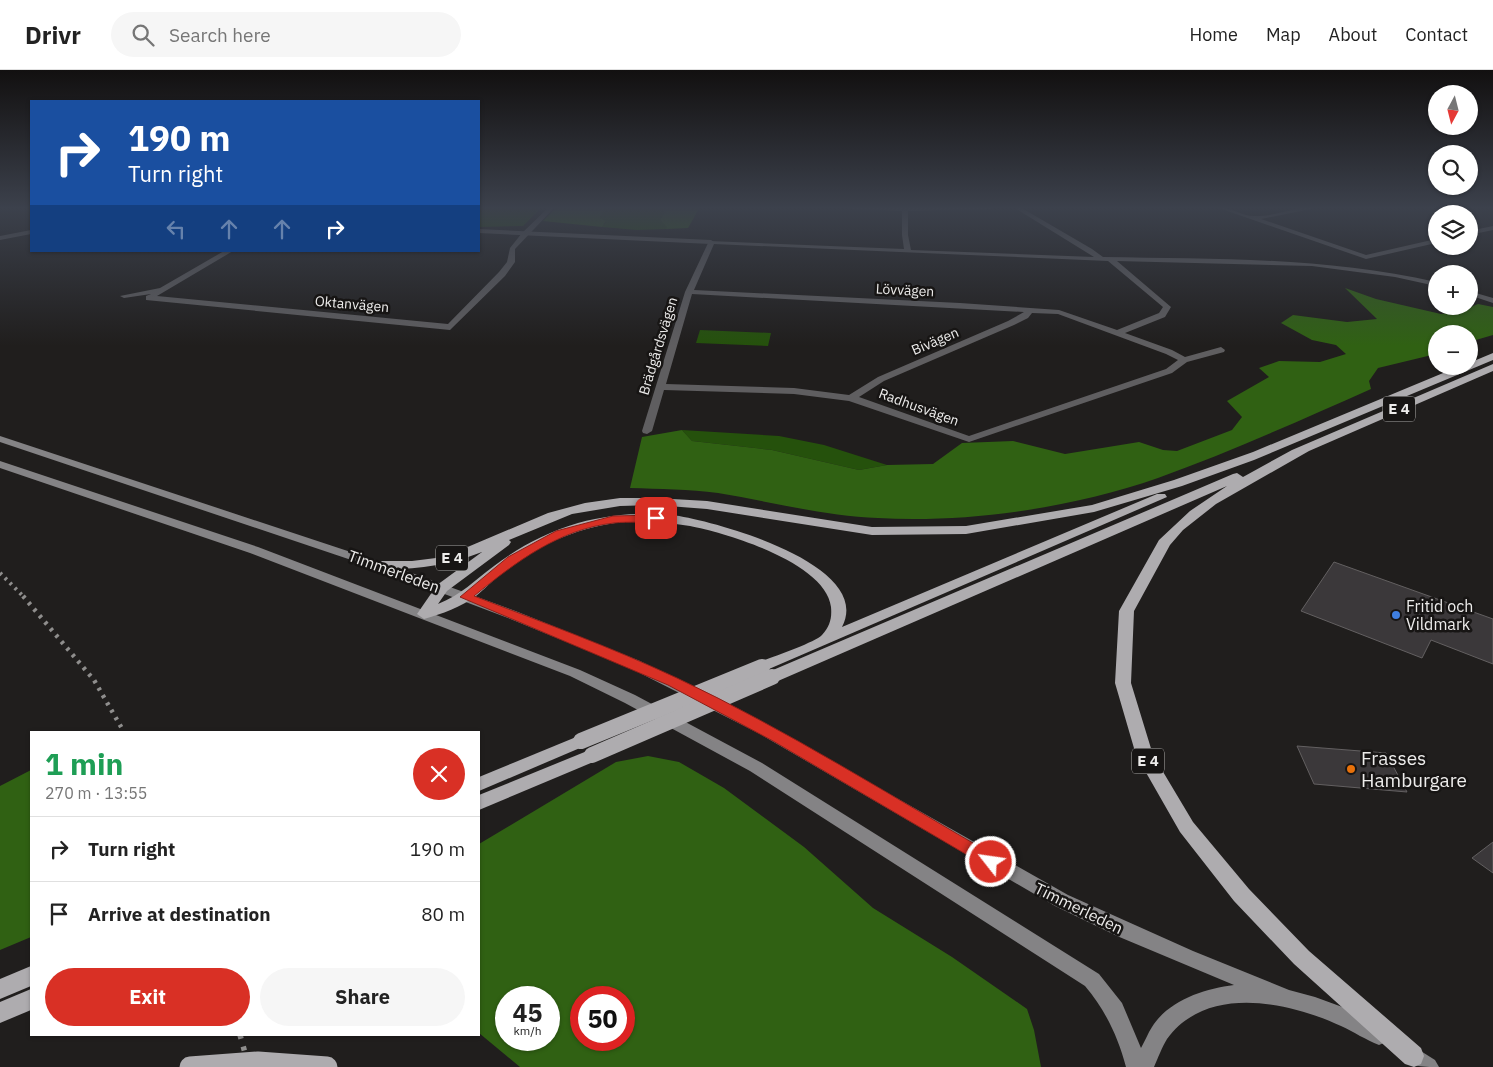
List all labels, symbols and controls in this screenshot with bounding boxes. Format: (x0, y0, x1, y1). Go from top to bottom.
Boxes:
search box (111, 12, 461, 57)
text: Drivr (25, 19, 81, 51)
icon: search (129, 21, 157, 49)
text: Search here (169, 23, 271, 47)
text: Home (1190, 23, 1238, 46)
text: Map (1266, 23, 1301, 46)
text: About (1329, 23, 1377, 46)
text: Contact (1405, 23, 1468, 46)
north arrow (1428, 85, 1478, 135)
map controls (1428, 85, 1478, 375)
text: 190 m (128, 115, 231, 161)
icon: right (45, 120, 110, 185)
button: search (1428, 145, 1478, 195)
text: Turn right (128, 159, 223, 188)
button: layers (1428, 205, 1478, 255)
icon: left (162, 215, 190, 243)
icon: ahead (215, 215, 243, 243)
icon: ahead (268, 215, 296, 243)
icon: right (321, 215, 349, 243)
button: + (1428, 265, 1478, 315)
street label: Lövvägen (875, 279, 935, 301)
street label: Oktanvägen (314, 292, 390, 316)
street label: Brädgårdsvägen (635, 295, 681, 397)
street label: Bivägen (909, 323, 961, 359)
button: − (1428, 325, 1478, 375)
street label: Radhusvägen (876, 384, 962, 430)
road number: E 4 (1383, 396, 1415, 422)
pin (635, 497, 677, 539)
icon: arrive (642, 504, 670, 532)
street label: Timmerleden (345, 545, 443, 597)
road number: E 4 (436, 546, 468, 570)
place label: Fritid och Vildmark (1406, 596, 1473, 634)
marker: Fritid och Vildmark (1390, 609, 1402, 621)
text: 1 min (45, 744, 123, 783)
place label: Frasses Hamburgare (1361, 746, 1467, 792)
button: close (413, 748, 465, 800)
road number: E 4 (1132, 748, 1164, 774)
marker: Frasses Hamburgare (1345, 763, 1357, 775)
text: 270 m · 13:55 (45, 783, 147, 803)
icon: right (45, 835, 73, 863)
position arrow (964, 835, 1016, 887)
text: Turn right (88, 837, 175, 861)
text: 190 m (410, 837, 465, 861)
street label: Timmerleden (1031, 878, 1127, 938)
icon: arrive (45, 900, 73, 928)
text: Arrive at destination (88, 902, 271, 926)
text: 80 m (421, 902, 465, 926)
button: Exit (45, 968, 250, 1026)
button: Share (260, 968, 465, 1026)
speed limit sign: 50 (570, 986, 635, 1051)
text: 45 (512, 996, 543, 1029)
text: km/h (513, 1023, 542, 1038)

